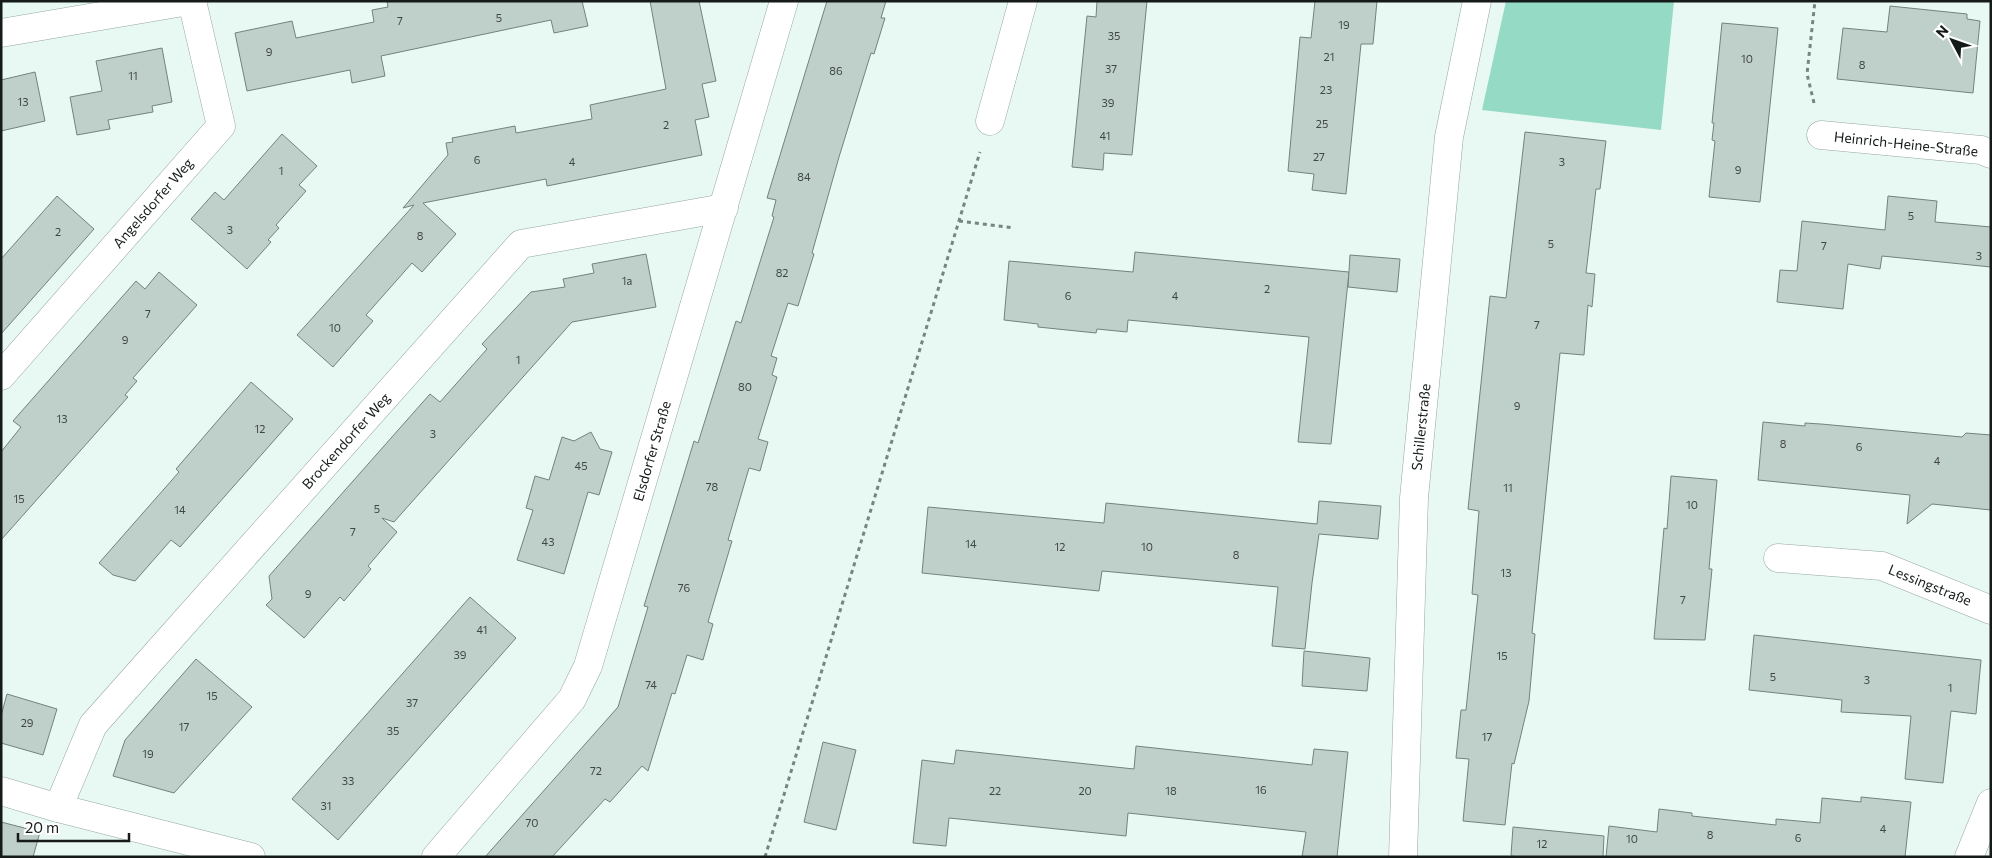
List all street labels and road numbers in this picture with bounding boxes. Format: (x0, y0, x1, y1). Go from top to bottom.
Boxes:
street label: Heinrich-Heine-Straße (1833, 127, 1979, 160)
street label: Angelsdorfer Weg (109, 154, 197, 251)
street label: Schillerstraße (1407, 383, 1434, 471)
street label: Brockendorfer Weg (298, 389, 394, 492)
street label: Elsdorfer Straße (629, 399, 674, 503)
street label: Lessingstraße (1886, 560, 1974, 609)

